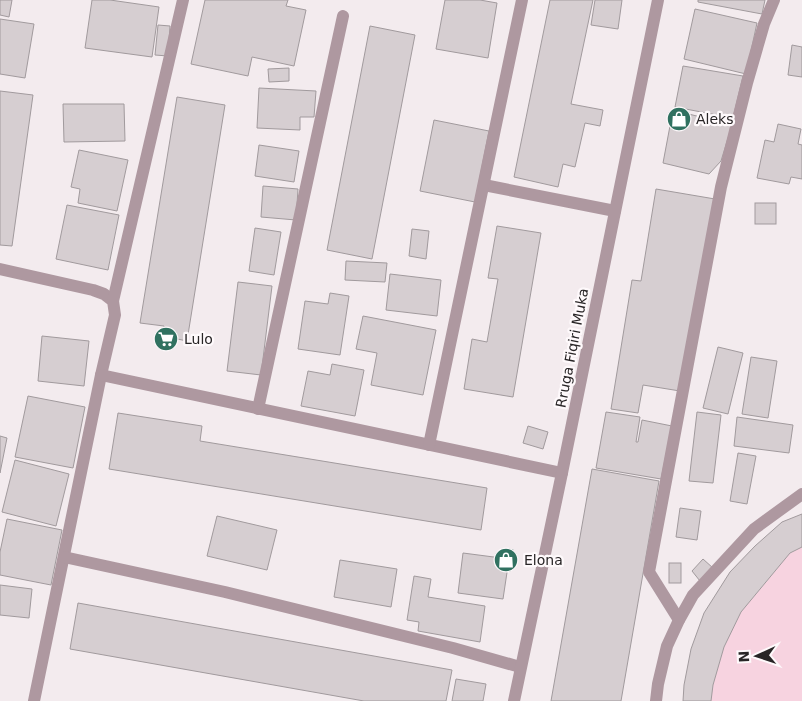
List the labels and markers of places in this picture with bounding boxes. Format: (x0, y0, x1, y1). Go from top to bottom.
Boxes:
shop icon: Aleks (666, 106, 692, 132)
place label: Aleks (696, 111, 733, 127)
supermarket icon: Lulo (153, 326, 179, 352)
place label: Lulo (184, 331, 213, 347)
shop icon: Elona (493, 547, 519, 573)
place label: Elona (524, 552, 563, 568)

